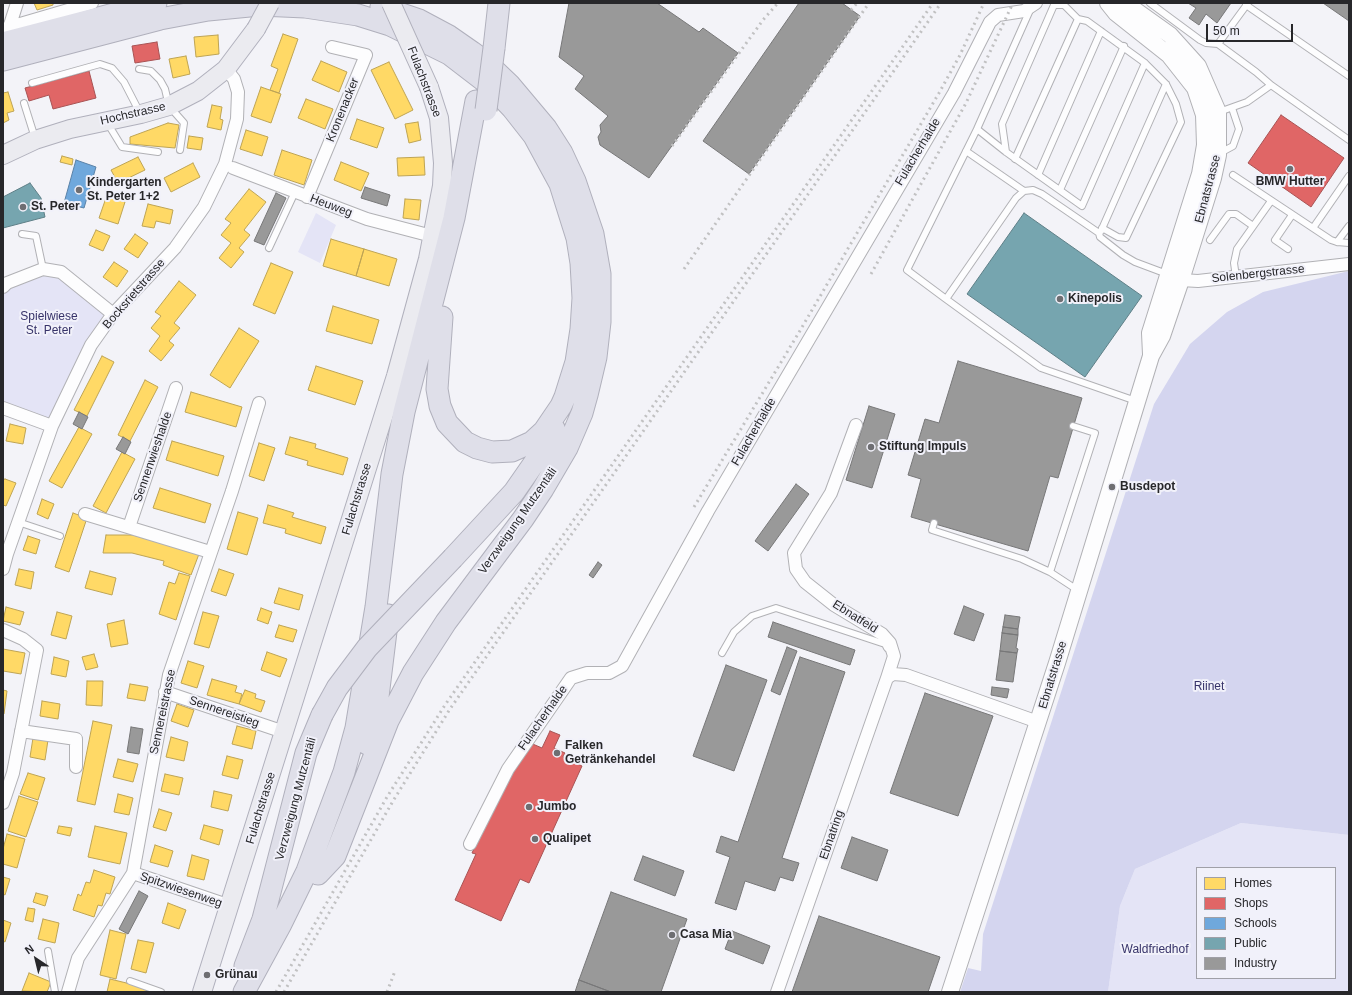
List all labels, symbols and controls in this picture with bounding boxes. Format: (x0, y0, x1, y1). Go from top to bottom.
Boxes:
scale bar (1208, 16, 1295, 42)
text: 50 m (1213, 24, 1240, 38)
street label: Fulachstrasse (404, 45, 444, 119)
street label: Kronenacker (324, 76, 362, 144)
street label: Hochstrasse (99, 99, 167, 129)
street label: Fulacherhalde (892, 116, 944, 188)
street label: Ebnatstrasse (1192, 153, 1224, 225)
marker: BMW Hutter (1285, 164, 1295, 174)
place label: BMW Hutter (1256, 175, 1324, 189)
place label: Kindergarten St. Peter 1+2 (87, 176, 162, 204)
marker: Kindergarten St. Peter 1+2 (74, 185, 84, 195)
street label: Heuweg (308, 191, 354, 221)
place label: St. Peter (31, 200, 80, 214)
marker: St. Peter (18, 202, 28, 212)
street label: Bocksrietstrasse (100, 256, 168, 332)
street label: Solenbergstrasse (1211, 262, 1305, 286)
place label: Kinepolis (1068, 292, 1122, 306)
marker: Kinepolis (1055, 294, 1065, 304)
park label: Spielwiese St. Peter (20, 310, 78, 338)
street label: Fulacherhalde (729, 395, 779, 469)
street label: Sennenwieshalde (131, 410, 175, 504)
place label: Stiftung Impuls (879, 440, 966, 454)
marker: Stiftung Impuls (866, 442, 876, 452)
street label: Fulachstrasse (339, 461, 375, 537)
street label: Verzweigung Mutzentäli (476, 465, 560, 577)
place label: Busdepot (1120, 480, 1175, 494)
marker: Busdepot (1107, 482, 1117, 492)
street label: Ebnatfeld (830, 597, 880, 637)
street label: Ebnatstrasse (1036, 639, 1070, 711)
street label: Sennereistrasse (147, 668, 179, 756)
park label: Riinet (1194, 680, 1224, 694)
street label: Fulacherhalde (515, 683, 571, 753)
street label: Sennereistieg (187, 693, 261, 731)
street label: Verzweigung Mutzentäli (273, 736, 319, 862)
place label: Falken Getränkehandel (565, 739, 656, 767)
marker: Falken Getränkehandel (552, 748, 562, 758)
street label: Fulachstrasse (243, 770, 279, 846)
place label: Jumbo (537, 800, 576, 814)
marker: Jumbo (524, 802, 534, 812)
street label: Ebnatring (817, 808, 847, 862)
place label: Qualipet (543, 832, 591, 846)
marker: Qualipet (530, 834, 540, 844)
legend (1196, 867, 1336, 979)
street label: Spitzwiesenweg (138, 869, 224, 911)
text: Homes (1234, 876, 1272, 890)
text: Shops (1234, 896, 1268, 910)
text: Schools (1234, 916, 1277, 930)
place label: Casa Mia (680, 928, 732, 942)
marker: Casa Mia (667, 930, 677, 940)
text: Public (1234, 936, 1267, 950)
north arrow (16, 939, 56, 979)
text: N (22, 942, 36, 956)
park label: Waldfriedhof (1122, 943, 1188, 957)
text: Industry (1234, 956, 1277, 970)
place label: Grünau (215, 968, 258, 982)
marker: Grünau (202, 970, 212, 980)

